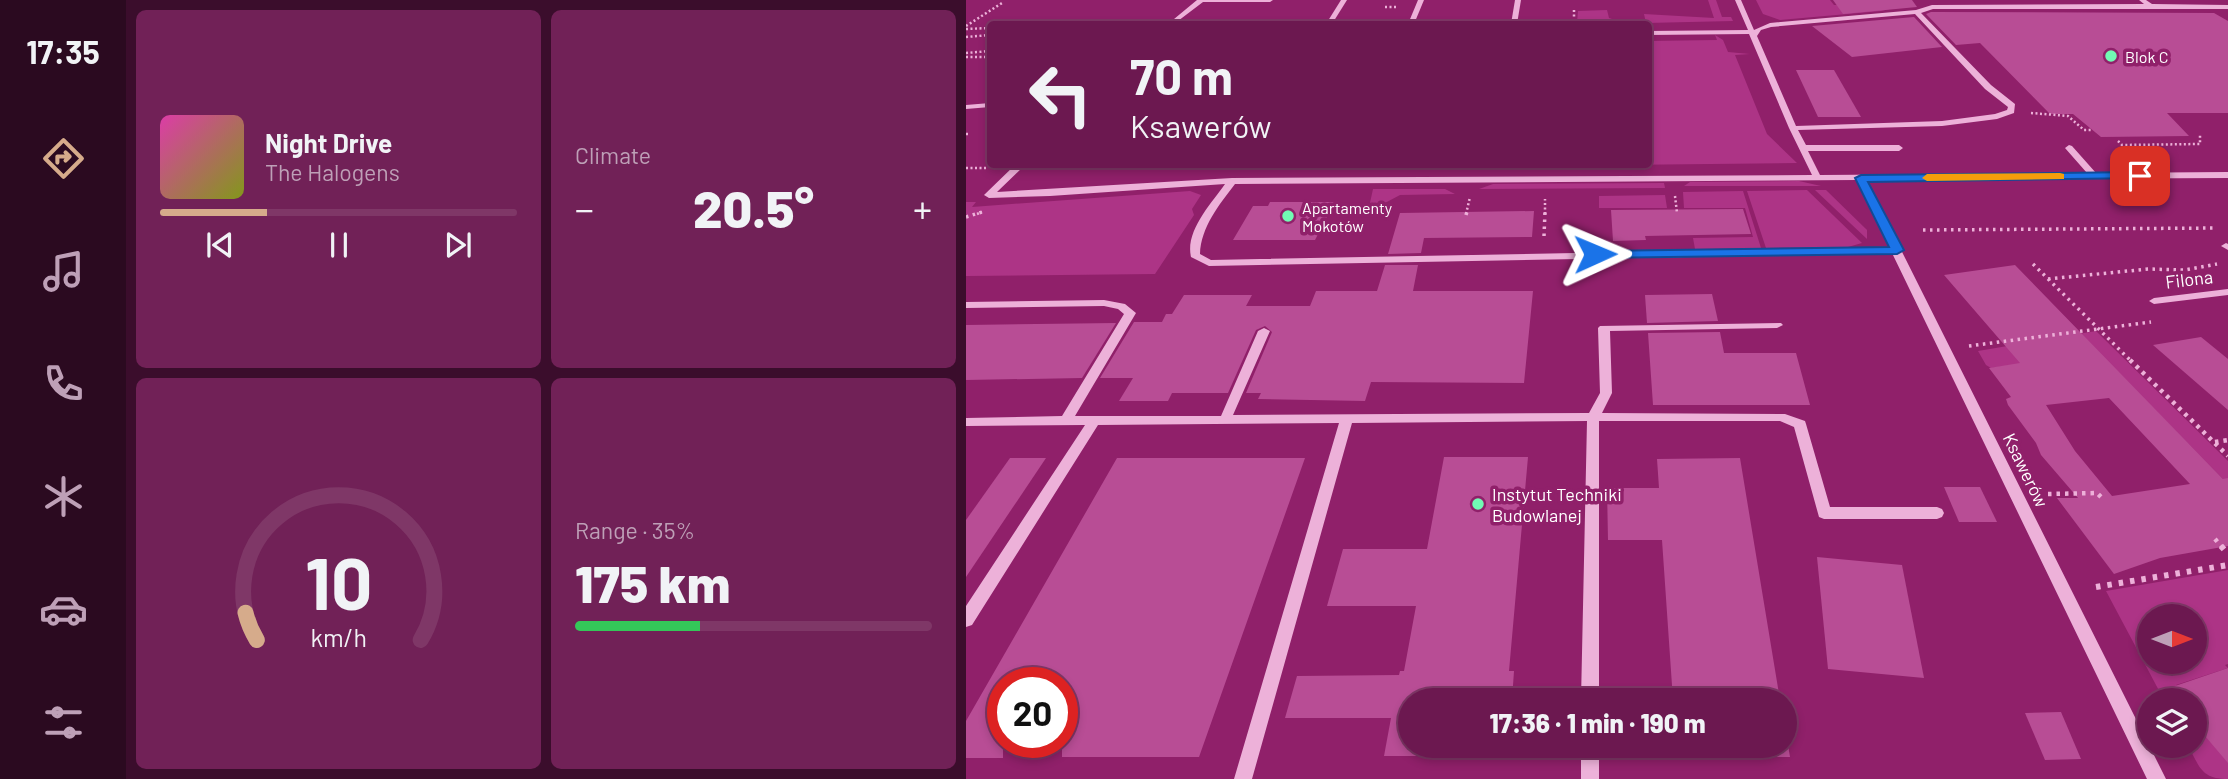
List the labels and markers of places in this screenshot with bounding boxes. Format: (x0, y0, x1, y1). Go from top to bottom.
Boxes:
place label: Blok C (2125, 47, 2168, 66)
marker: Blok C (2103, 48, 2119, 64)
pin (2110, 146, 2170, 206)
place label: Apartamenty Mokotów (1302, 198, 1393, 235)
marker: Apartamenty Mokotów (1280, 208, 1296, 224)
place label: Instytut Techniki Budowlanej (1492, 483, 1622, 526)
marker: Instytut Techniki Budowlanej (1470, 496, 1486, 512)

